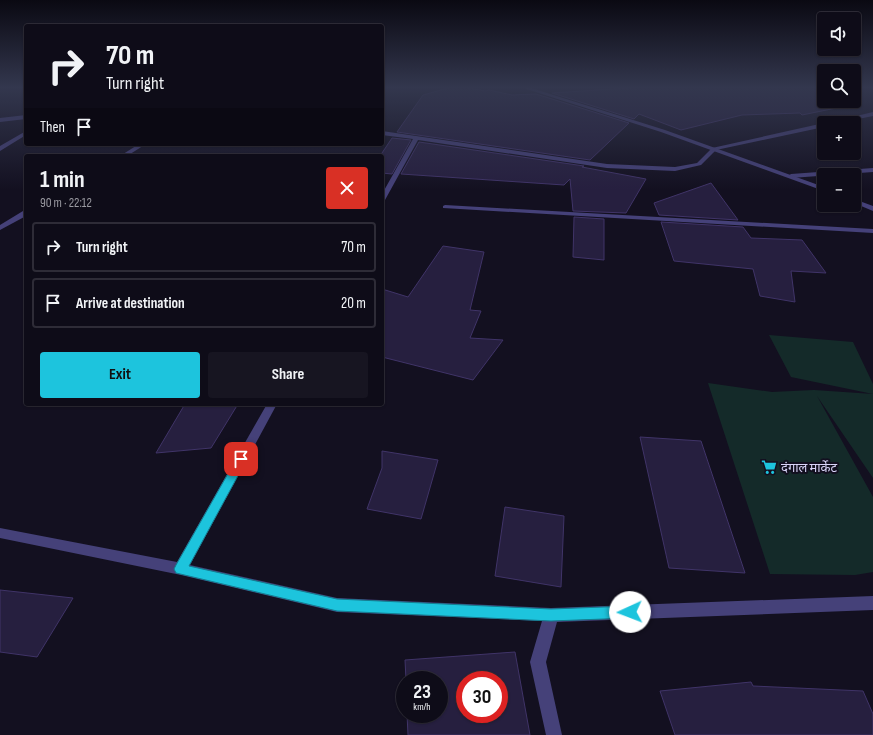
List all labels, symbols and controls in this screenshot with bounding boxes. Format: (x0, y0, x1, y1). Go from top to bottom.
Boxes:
map controls (817, 12, 861, 212)
button: sound (817, 12, 861, 56)
text: 70 m (106, 39, 154, 72)
icon: right (40, 40, 92, 92)
button: search (817, 64, 861, 108)
text: Turn right (106, 73, 164, 94)
icon: arrive (73, 116, 95, 138)
button: + (817, 116, 861, 160)
text: Then (40, 118, 65, 137)
text: 1 min (40, 165, 85, 194)
button: close (326, 167, 368, 209)
button: − (817, 168, 861, 212)
text: 90 m · 22:12 (40, 195, 92, 211)
icon: right (42, 236, 64, 258)
text: Turn right (76, 238, 128, 257)
text: 70 m (341, 238, 366, 257)
icon: arrive (42, 292, 64, 314)
text: Arrive at destination (76, 294, 185, 313)
text: 20 m (341, 294, 366, 313)
button: Exit (40, 352, 200, 398)
button: Share (208, 352, 368, 398)
pin (224, 442, 258, 476)
icon: arrive (230, 448, 252, 470)
supermarket icon: दंगाल मार्केट (760, 458, 778, 476)
place label: दंगाल मार्केट (781, 460, 838, 476)
position arrow (609, 591, 651, 633)
speed limit sign: 30 (456, 671, 508, 723)
text: 23 (413, 680, 431, 704)
text: km/h (413, 701, 431, 713)

